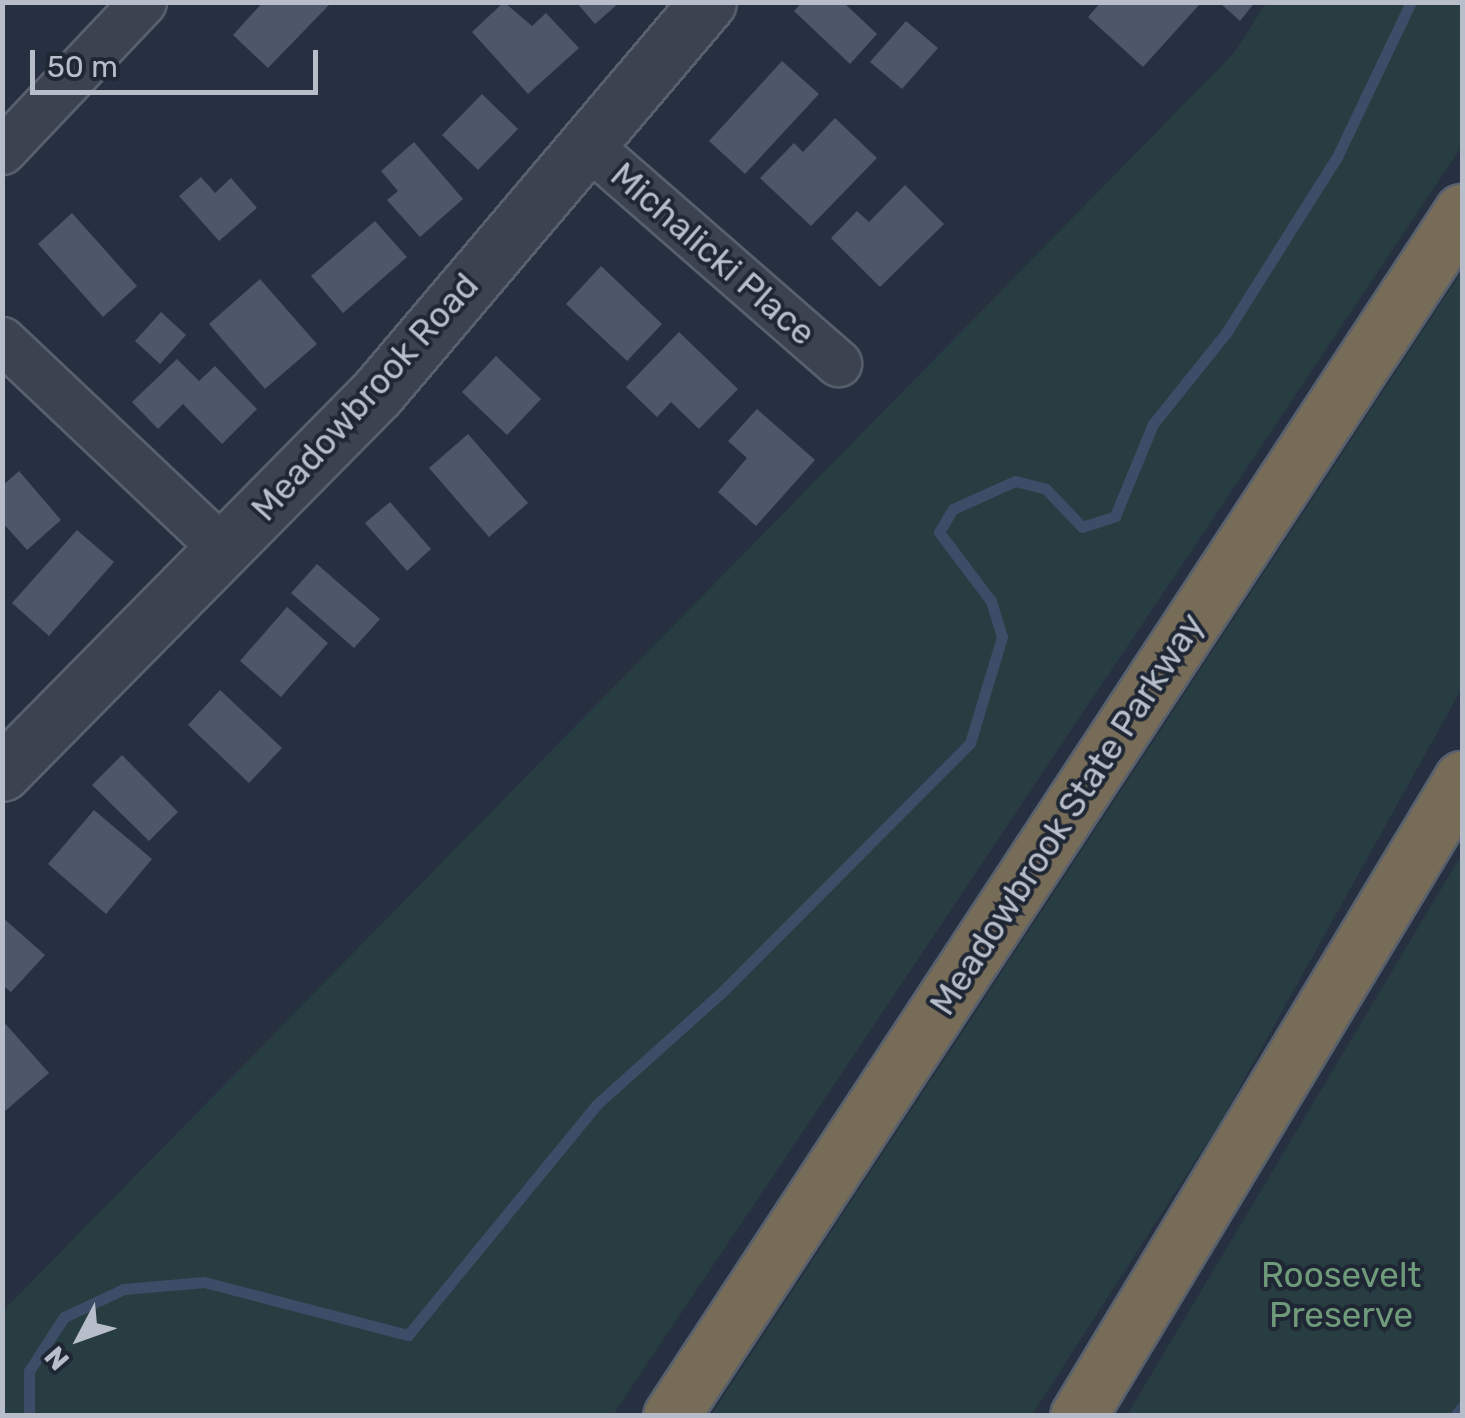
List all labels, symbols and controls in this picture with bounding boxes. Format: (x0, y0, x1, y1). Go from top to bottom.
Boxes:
scale bar (35, 30, 322, 92)
text: 50 m (47, 49, 118, 85)
street label: Michalicki Place (602, 154, 824, 354)
street label: Meadowbrook Road (243, 265, 487, 529)
street label: Meadowbrook State Parkway (921, 605, 1213, 1023)
park label: Roosevelt Preserve (1261, 1254, 1421, 1336)
north arrow (30, 1288, 130, 1388)
text: N (38, 1340, 76, 1376)

